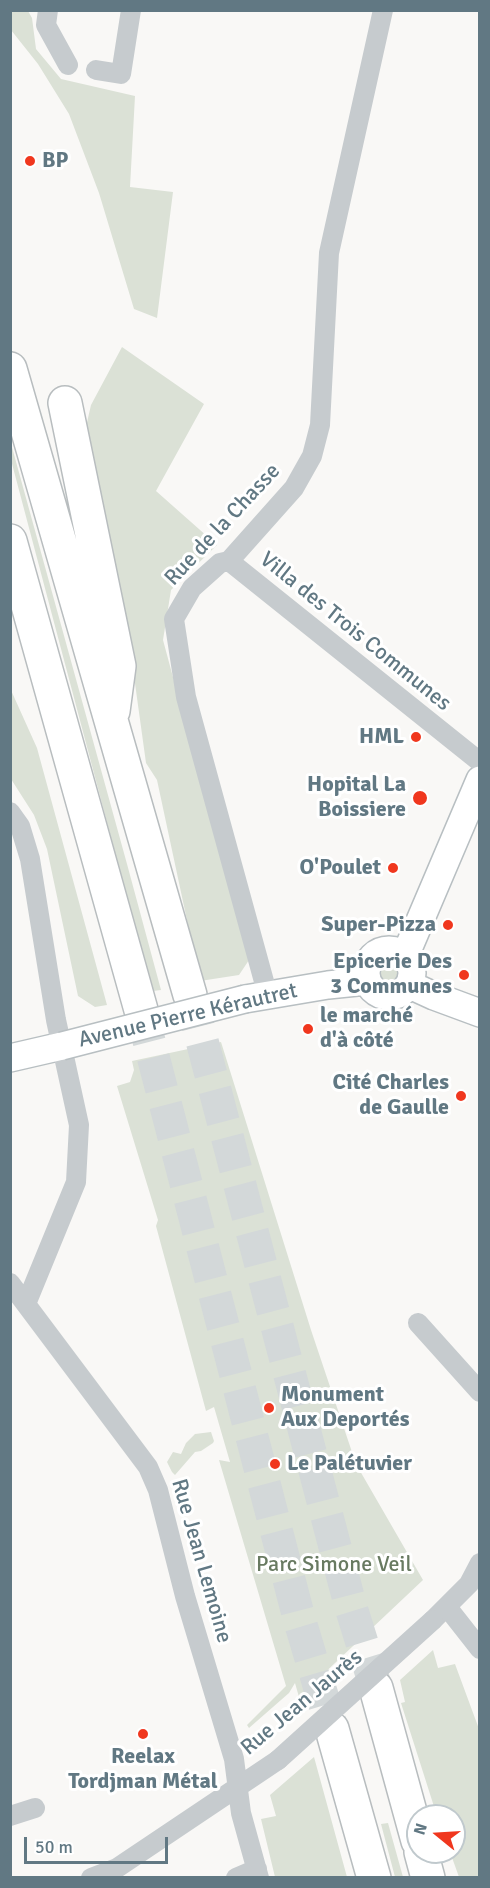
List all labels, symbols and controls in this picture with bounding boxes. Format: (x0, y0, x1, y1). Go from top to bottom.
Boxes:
place label: BP (42, 148, 68, 174)
marker: BP (23, 154, 37, 168)
street label: Rue de la Chasse (160, 459, 286, 591)
street label: Villa des Trois Communes (254, 547, 456, 717)
place label: HML (359, 724, 404, 750)
marker: HML (409, 730, 423, 744)
place label: Hopital La Boissiere (307, 772, 406, 824)
marker: Hopital La Boissiere (411, 789, 429, 807)
place label: O'Poulet (299, 855, 381, 881)
marker: O'Poulet (386, 861, 400, 875)
place label: Super-Pizza (321, 912, 436, 938)
marker: Super-Pizza (441, 918, 455, 932)
place label: Epicerie Des 3 Communes (330, 949, 452, 1000)
marker: Epicerie Des 3 Communes (457, 968, 471, 982)
street label: Avenue Pierre Kérautret (76, 978, 300, 1054)
place label: le marché d'à côté (320, 1003, 413, 1054)
marker: le marché d'à côté (301, 1022, 315, 1036)
place label: Cité Charles de Gaulle (333, 1070, 449, 1122)
marker: Cité Charles de Gaulle (454, 1089, 468, 1103)
place label: Monument Aux Deportés (281, 1382, 409, 1434)
marker: Monument Aux Deportés (262, 1401, 276, 1415)
place label: Le Palétuvier (287, 1451, 412, 1477)
marker: Le Palétuvier (268, 1457, 282, 1471)
street label: Rue Jean Lemoine (165, 1476, 237, 1646)
park label: Parc Simone Veil (256, 1552, 412, 1578)
street label: Rue Jean Jaurès (236, 1645, 368, 1761)
marker: Reelax Tordjman Métal (136, 1727, 150, 1741)
place label: Reelax Tordjman Métal (68, 1744, 218, 1796)
north arrow (406, 1804, 466, 1864)
text: N (410, 1821, 432, 1837)
scale bar (27, 1825, 171, 1863)
text: 50 m (35, 1836, 73, 1858)

